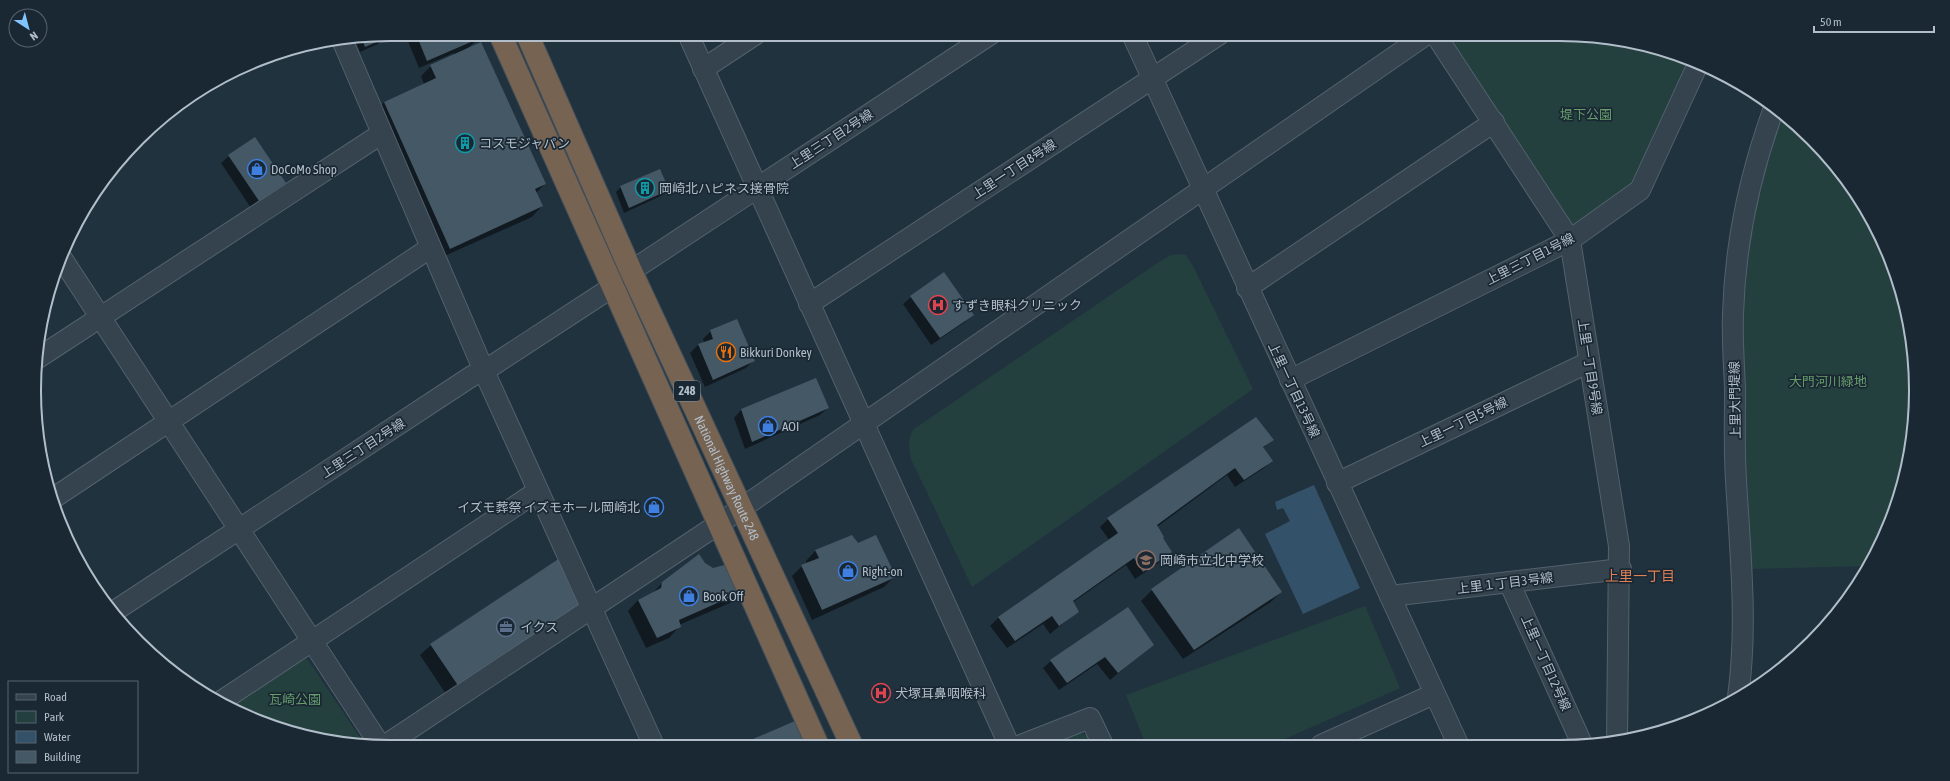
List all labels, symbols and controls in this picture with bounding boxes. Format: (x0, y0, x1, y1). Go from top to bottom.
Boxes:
north arrow (8, 8, 48, 48)
scale bar (1814, 8, 1934, 34)
text: 50 m (1820, 15, 1842, 29)
text: N (28, 29, 40, 43)
street label: 上里三丁目2号線 (786, 106, 876, 172)
park label: 堤下公園 (1560, 107, 1612, 122)
building icon: コスモジャパン (454, 132, 476, 154)
place label: コスモジャパン (479, 136, 570, 151)
street label: 上里一丁目8号線 (969, 136, 1059, 202)
shop icon: DoCoMo Shop (246, 158, 268, 180)
place label: DoCoMo Shop (271, 162, 337, 177)
building icon: 岡崎北ハピネス接骨院 (634, 177, 656, 199)
place label: 岡崎北ハピネス接骨院 (659, 181, 789, 196)
street label: 上里三丁目1号線 (1483, 230, 1577, 288)
hospital icon: すずき眼科クリニック (927, 294, 949, 316)
place label: すずき眼科クリニック (952, 298, 1082, 313)
street label: 上里一丁目9号線 (1575, 318, 1605, 416)
street label: 上里一丁目13号線 (1265, 340, 1323, 440)
restaurant icon: Bikkuri Donkey (715, 341, 737, 363)
place label: Bikkuri Donkey (740, 345, 812, 360)
street label: 上里大門堤線 (1727, 361, 1743, 439)
park label: 大門河川緑地 (1789, 374, 1867, 389)
road number: 248 (674, 381, 700, 401)
street label: 上里一丁目5号線 (1416, 394, 1510, 450)
street label: National Highway Route 248 (692, 413, 763, 543)
street label: 上里三丁目2号線 (318, 415, 408, 481)
shop icon: AOI (757, 415, 779, 437)
place label: AOI (782, 419, 799, 434)
shop icon: イズモ葬祭 イズモホール岡崎北 (643, 496, 665, 518)
place label: イズモ葬祭 イズモホール岡崎北 (457, 500, 640, 515)
school or university icon: 岡崎市立北中学校 (1135, 549, 1157, 571)
place label: 岡崎市立北中学校 (1160, 553, 1264, 568)
shop icon: Right-on (837, 560, 859, 582)
place label: Right-on (862, 564, 903, 579)
district label: 上里一丁目 (1605, 568, 1675, 584)
street label: 上里１丁目3号線 (1456, 570, 1554, 596)
shop icon: Book Off (678, 585, 700, 607)
place label: Book Off (703, 589, 744, 604)
street label: 上里一丁目12号線 (1518, 613, 1574, 713)
office icon: イクス (495, 616, 517, 638)
place label: イクス (520, 620, 558, 635)
legend (8, 681, 138, 773)
hospital icon: 犬塚耳鼻咽喉科 (870, 682, 892, 704)
place label: 犬塚耳鼻咽喉科 (895, 686, 986, 701)
text: Road (44, 690, 67, 704)
park label: 瓦崎公園 (269, 692, 321, 707)
text: Park (44, 710, 65, 724)
text: Water (44, 730, 71, 744)
text: Building (44, 750, 82, 764)

